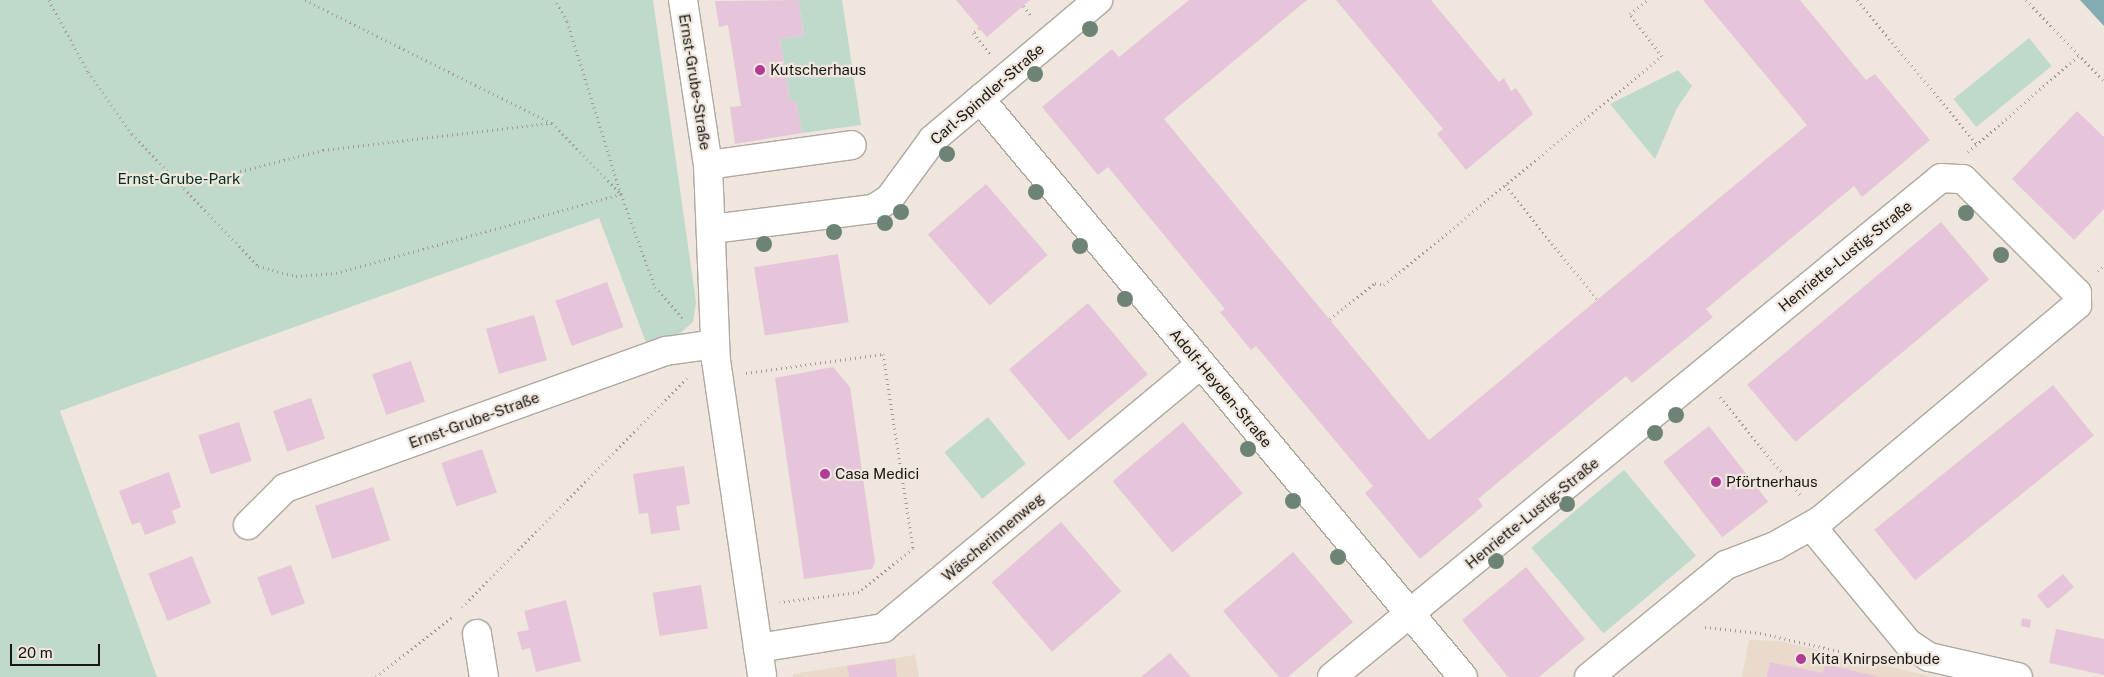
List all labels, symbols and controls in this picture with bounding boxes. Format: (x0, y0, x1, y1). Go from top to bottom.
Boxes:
street label: Ernst-Grube-Straße (675, 13, 715, 151)
street label: Carl-Spindler-Straße (927, 40, 1047, 148)
place label: Kutscherhaus (770, 61, 866, 79)
marker: Kutscherhaus (754, 64, 766, 76)
park label: Ernst-Grube-Park (117, 170, 241, 188)
street label: Henriette-Lustig-Straße (1775, 197, 1915, 315)
street label: Adolf-Heyden-Straße (1166, 325, 1276, 451)
street label: Ernst-Grube-Straße (406, 388, 542, 452)
street label: Henriette-Lustig-Straße (1462, 454, 1602, 572)
place label: Casa Medici (835, 465, 919, 483)
marker: Casa Medici (819, 468, 831, 480)
place label: Pförtnerhaus (1726, 473, 1818, 491)
marker: Pförtnerhaus (1710, 476, 1722, 488)
street label: Wäscherinnenweg (938, 489, 1048, 585)
scale bar (12, 634, 102, 666)
text: 20 m (18, 644, 53, 661)
place label: Kita Knirpsenbude (1811, 650, 1940, 668)
marker: Kita Knirpsenbude (1795, 653, 1807, 665)

